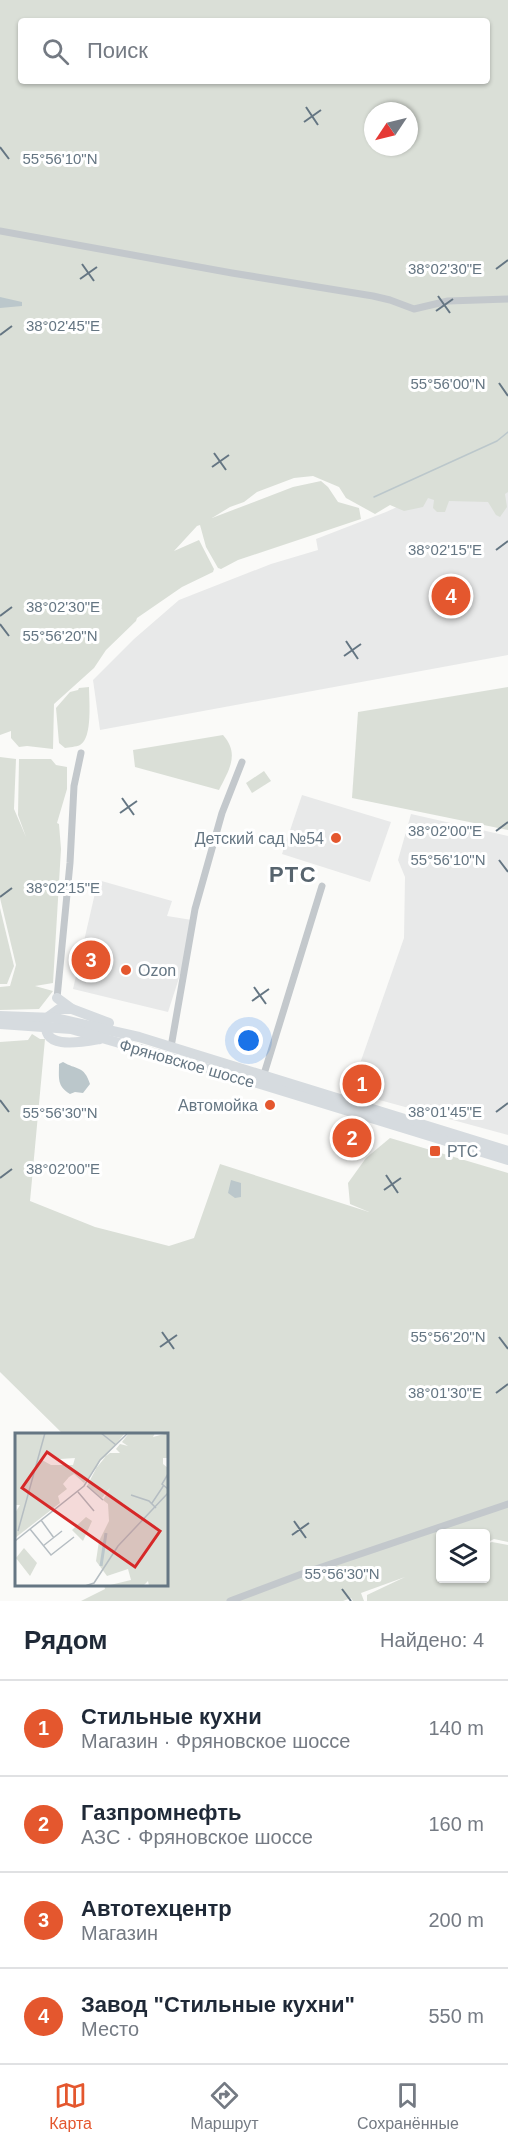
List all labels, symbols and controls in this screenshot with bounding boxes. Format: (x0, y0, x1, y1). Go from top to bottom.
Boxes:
search box (18, 18, 490, 84)
icon: search (39, 35, 72, 68)
text: Поиск (87, 38, 148, 63)
north arrow (364, 102, 418, 156)
text: 55°56'10"N (22, 150, 98, 167)
text: 38°02'30"E (408, 260, 482, 277)
text: 38°02'45"E (26, 317, 100, 334)
text: 55°56'00"N (410, 375, 486, 392)
text: 38°02'15"E (408, 541, 482, 558)
pin: 4 (432, 574, 470, 618)
text: 38°02'30"E (26, 598, 100, 615)
text: 55°56'20"N (22, 627, 98, 644)
text: 38°02'00"E (408, 822, 482, 839)
place label: Детский сад №54 (195, 830, 324, 847)
marker: Детский сад №54 (329, 831, 343, 845)
text: 55°56'10"N (410, 851, 486, 868)
district label: РТС (269, 862, 317, 887)
text: 38°02'15"E (26, 879, 100, 896)
pin: 3 (72, 938, 110, 982)
place label: Ozon (138, 962, 176, 979)
marker: Ozon (119, 963, 133, 977)
your location (234, 1026, 263, 1055)
street label: Фряновское шоссе (117, 1036, 256, 1091)
pin: 1 (342, 1062, 382, 1106)
place label: Автомойка (178, 1097, 258, 1114)
marker: Автомойка (263, 1098, 277, 1112)
text: 38°01'45"E (408, 1103, 482, 1120)
text: 55°56'30"N (22, 1104, 98, 1121)
pin: 2 (332, 1116, 372, 1160)
place label: РТС (447, 1143, 478, 1160)
marker: РТС (428, 1144, 442, 1158)
text: 38°02'00"E (26, 1160, 100, 1177)
text: 55°56'20"N (410, 1328, 486, 1345)
text: 38°01'30"E (408, 1384, 482, 1401)
inset map (15, 1433, 168, 1586)
map controls (436, 1529, 490, 1583)
button: layers (436, 1529, 490, 1583)
text: 55°56'30"N (304, 1565, 380, 1582)
text: Рядом (24, 1625, 107, 1655)
text: Найдено: 4 (380, 1629, 484, 1651)
text: Стильные кухни (81, 1704, 262, 1729)
text: 1 (38, 1717, 49, 1739)
text: 140 m (428, 1717, 484, 1739)
text: Магазин · Фряновское шоссе (81, 1730, 351, 1752)
text: Газпромнефть (81, 1800, 242, 1825)
text: 2 (38, 1813, 49, 1835)
text: 160 m (428, 1813, 484, 1835)
text: АЗС · Фряновское шоссе (81, 1826, 313, 1848)
text: Автотехцентр (81, 1896, 232, 1921)
text: 3 (38, 1909, 49, 1931)
text: 200 m (428, 1909, 484, 1931)
text: Магазин (81, 1922, 158, 1944)
text: Завод "Стильные кухни" (81, 1992, 355, 2017)
text: 4 (38, 2005, 49, 2027)
text: 550 m (428, 2005, 484, 2027)
text: Место (81, 2018, 139, 2040)
tab: Карта (49, 2079, 92, 2133)
tab: Маршрут (190, 2079, 259, 2133)
tab: Сохранённые (357, 2079, 459, 2133)

